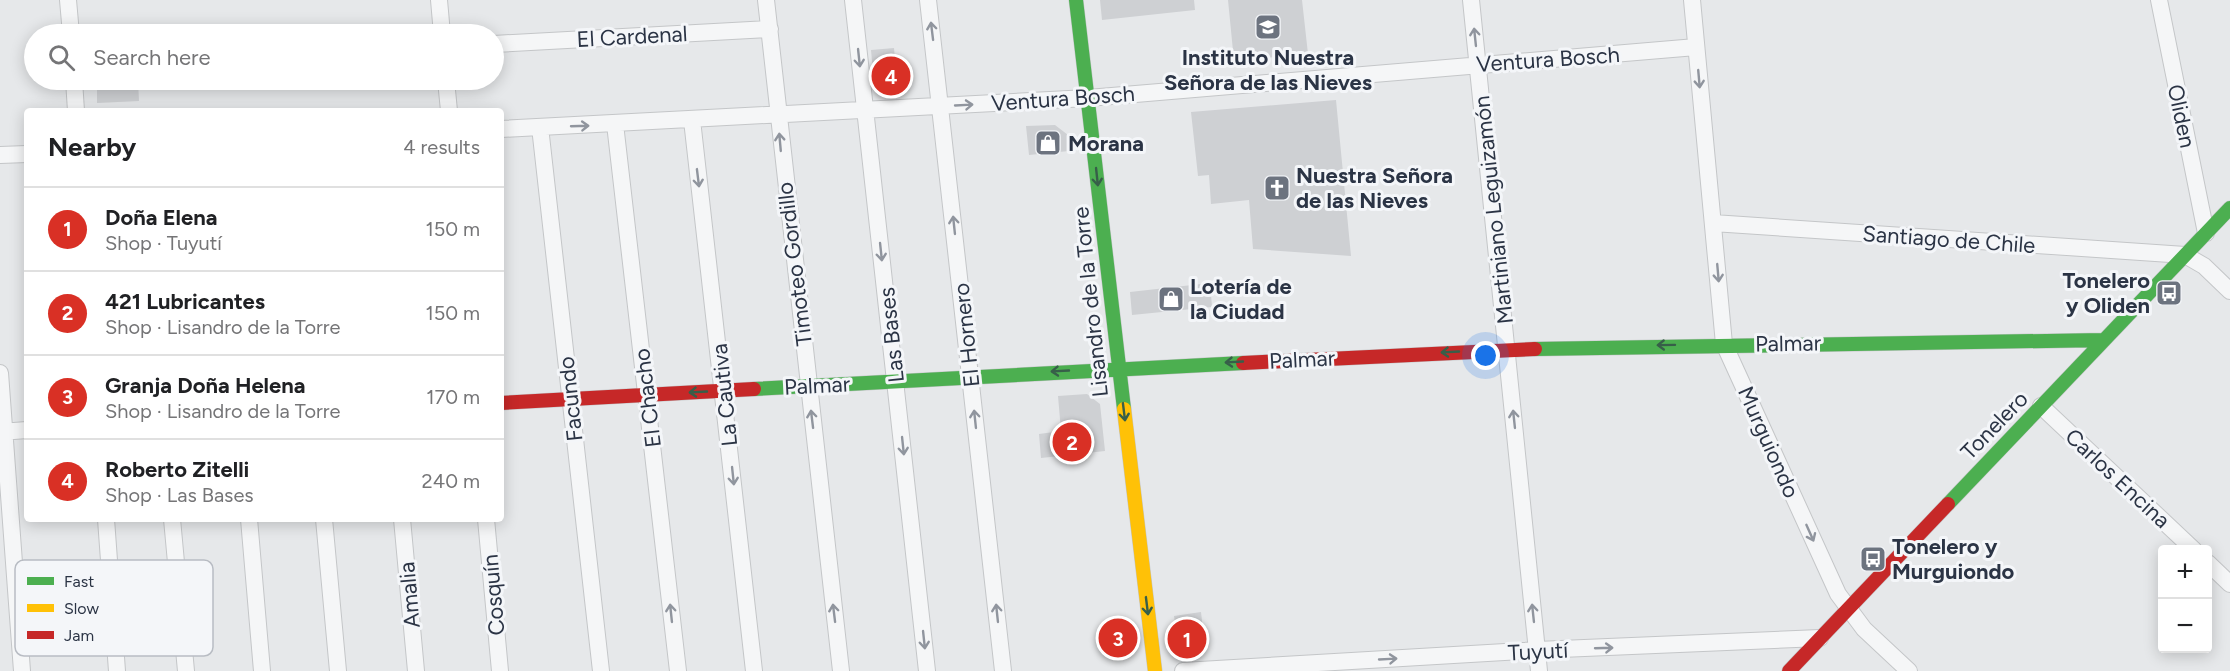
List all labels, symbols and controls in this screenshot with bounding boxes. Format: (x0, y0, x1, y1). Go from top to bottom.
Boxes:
school or university icon: Instituto Nuestra Señora de las Nieves (1253, 12, 1283, 42)
street label: El Cardenal (576, 20, 688, 53)
one-way arrow (926, 22, 937, 42)
search box (24, 24, 504, 90)
one-way arrow (1469, 27, 1480, 47)
icon: search (45, 41, 78, 74)
street label: Ventura Bosch (1475, 41, 1621, 78)
text: Search here (93, 44, 211, 71)
place label: Instituto Nuestra Señora de las Nieves (1164, 44, 1372, 96)
one-way arrow (854, 48, 865, 68)
pin: 4 (872, 54, 910, 98)
one-way arrow (1694, 69, 1705, 89)
street label: Ventura Bosch (990, 80, 1136, 117)
street label: Oliden (2162, 82, 2201, 150)
street label: Martiniano Leguizamón (1468, 95, 1519, 325)
one-way arrow (953, 100, 973, 111)
one-way arrow (570, 120, 590, 131)
shop icon: Morana (1033, 128, 1063, 158)
place label: Morana (1068, 130, 1144, 157)
text: Nearby (48, 131, 136, 163)
one-way arrow (774, 133, 785, 152)
text: 4 results (403, 135, 480, 159)
place label: Nuestra Señora de las Nieves (1296, 162, 1453, 214)
one-way arrow (1092, 166, 1103, 186)
one-way arrow (693, 167, 704, 187)
church icon: Nuestra Señora de las Nieves (1262, 173, 1292, 203)
street label: Timoteo Gordillo (771, 181, 818, 347)
text: Doña Elena (105, 204, 217, 231)
street label: Lisandro de la Torre (1067, 206, 1114, 398)
one-way arrow (948, 216, 959, 236)
text: 1 (63, 217, 72, 241)
text: 150 m (425, 217, 480, 241)
street label: Santiago de Chile (1862, 220, 2036, 259)
text: Shop · Tuyutí (105, 231, 222, 255)
one-way arrow (876, 241, 887, 261)
one-way arrow (1713, 263, 1724, 283)
place label: Tonelero y Oliden (2062, 267, 2150, 319)
place label: Lotería de la Ciudad (1190, 273, 1292, 325)
bus stop icon: Tonelero y Oliden (2154, 278, 2184, 308)
street label: El Hornero (948, 282, 985, 388)
shop icon: Lotería de la Ciudad (1156, 284, 1186, 314)
street label: Las Bases (873, 286, 910, 384)
text: 421 Lubricantes (105, 288, 265, 315)
text: 2 (62, 301, 73, 325)
text: 150 m (425, 301, 480, 325)
text: Shop · Lisandro de la Torre (105, 315, 341, 339)
street label: Palmar (1755, 329, 1822, 358)
one-way arrow (1656, 340, 1676, 351)
your location (1471, 341, 1500, 370)
street label: La Cautiva (706, 342, 743, 448)
street label: Palmar (1268, 344, 1336, 375)
one-way arrow (1440, 346, 1460, 357)
street label: El Chacho (628, 347, 667, 449)
street label: Facundo (553, 355, 588, 443)
one-way arrow (1225, 357, 1245, 368)
one-way arrow (1051, 366, 1071, 377)
street label: Palmar (783, 370, 851, 401)
text: Granja Doña Helena (105, 372, 305, 399)
street label: Murguiondo (1732, 382, 1805, 502)
text: 3 (62, 385, 73, 409)
text: 170 m (426, 385, 480, 409)
street label: Tonelero (1955, 385, 2034, 465)
one-way arrow (688, 386, 708, 397)
text: Shop · Lisandro de la Torre (105, 399, 341, 423)
one-way arrow (1119, 402, 1130, 422)
one-way arrow (1508, 409, 1519, 429)
one-way arrow (806, 410, 817, 430)
one-way arrow (970, 410, 981, 429)
pin: 2 (1052, 420, 1092, 464)
street label: Carlos Encina (2060, 423, 2176, 534)
one-way arrow (898, 435, 909, 455)
text: Roberto Zitelli (105, 456, 249, 483)
one-way arrow (728, 465, 739, 485)
text: 4 (61, 469, 74, 493)
text: 240 m (422, 469, 480, 493)
text: Shop · Las Bases (105, 483, 254, 507)
one-way arrow (1805, 524, 1817, 542)
place label: Tonelero y Murguiondo (1892, 533, 2015, 585)
bus stop icon: Tonelero y Murguiondo (1858, 544, 1888, 574)
map controls (2158, 545, 2212, 653)
button: + (2158, 545, 2212, 599)
street label: Cosquín (477, 553, 510, 637)
legend (15, 560, 213, 656)
street label: Amalia (393, 561, 426, 629)
text: Fast (64, 572, 94, 591)
one-way arrow (1142, 595, 1153, 615)
text: Slow (64, 599, 99, 618)
button: − (2158, 599, 2212, 653)
one-way arrow (665, 603, 676, 623)
one-way arrow (829, 603, 840, 623)
one-way arrow (991, 603, 1002, 623)
one-way arrow (1528, 603, 1539, 623)
pin: 3 (1098, 616, 1138, 660)
pin: 1 (1168, 616, 1206, 662)
text: Jam (64, 626, 94, 645)
one-way arrow (919, 629, 930, 649)
street label: Tuyutí (1507, 636, 1570, 667)
one-way arrow (1593, 642, 1613, 653)
one-way arrow (1378, 653, 1398, 664)

